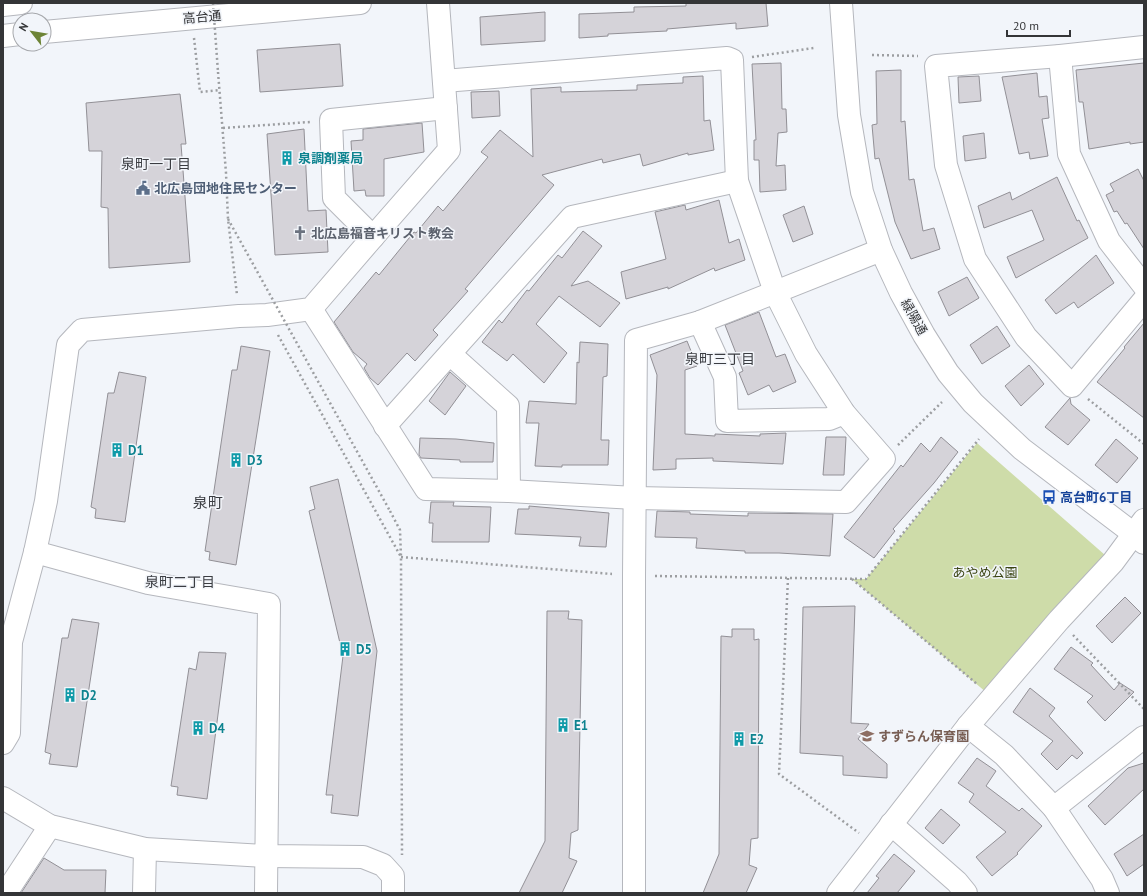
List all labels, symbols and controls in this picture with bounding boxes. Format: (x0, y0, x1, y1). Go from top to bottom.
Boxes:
street label: 高台通 (182, 7, 222, 27)
north arrow (12, 12, 52, 52)
scale bar (1007, 12, 1070, 38)
text: 20 m (1013, 18, 1039, 33)
text: N (16, 20, 31, 34)
building icon: 泉調剤薬局 (279, 150, 295, 166)
place label: 泉調剤薬局 (298, 150, 363, 167)
district label: 泉町一丁目 (121, 155, 191, 173)
public building icon: 北広島団地住民センター (135, 180, 151, 196)
place label: 北広島団地住民センター (154, 180, 297, 197)
church icon: 北広島福音キリスト教会 (292, 225, 308, 241)
place label: 北広島福音キリスト教会 (311, 225, 454, 242)
street label: 緑陽通 (897, 296, 931, 338)
district label: 泉町三丁目 (685, 350, 755, 368)
building icon: D1 (109, 442, 125, 458)
place label: D1 (128, 442, 144, 459)
building icon: D3 (228, 452, 244, 468)
place label: D3 (247, 452, 263, 469)
bus stop icon: 高台町6丁目 (1041, 489, 1057, 505)
place label: 高台町6丁目 (1060, 489, 1132, 506)
district label: 泉町 (193, 493, 223, 512)
park label: あやめ公園 (952, 564, 1018, 581)
district label: 泉町二丁目 (145, 573, 215, 591)
building icon: D5 (337, 641, 353, 657)
place label: D5 (356, 641, 372, 658)
building icon: D2 (62, 687, 78, 703)
place label: D2 (81, 687, 97, 704)
building icon: E1 (555, 717, 571, 733)
place label: E1 (574, 717, 588, 734)
building icon: D4 (190, 720, 206, 736)
place label: D4 (209, 720, 225, 737)
school or university icon: すずらん保育園 (859, 728, 875, 744)
place label: すずらん保育園 (878, 728, 969, 745)
building icon: E2 (731, 731, 747, 747)
place label: E2 (750, 731, 764, 748)

